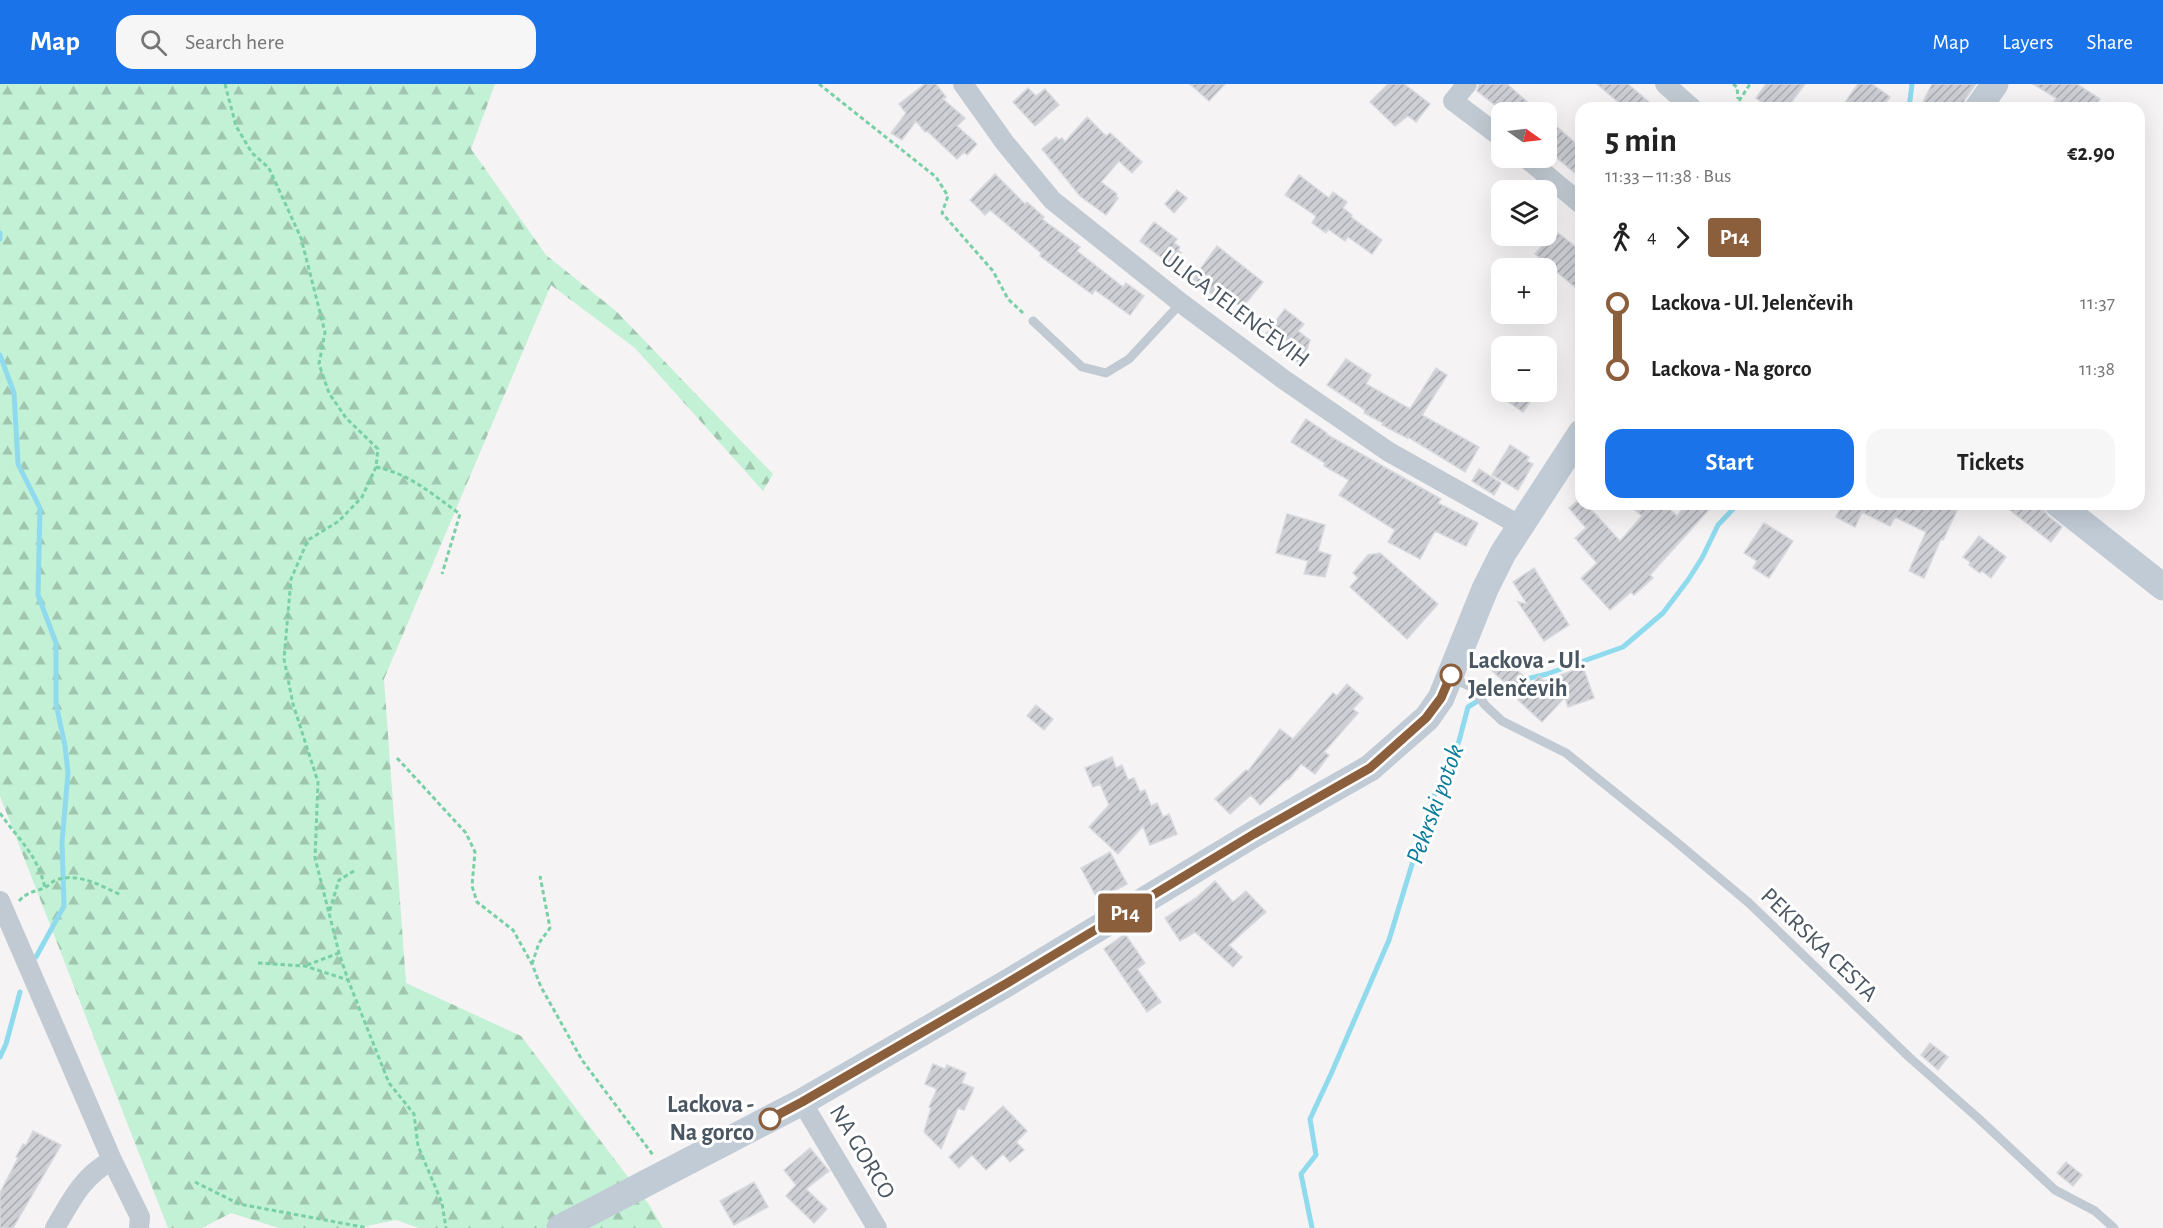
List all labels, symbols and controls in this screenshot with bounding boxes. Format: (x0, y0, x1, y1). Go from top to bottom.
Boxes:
search box (116, 15, 536, 69)
icon: search (137, 26, 170, 59)
text: Map (30, 28, 80, 56)
text: Search here (185, 31, 284, 53)
text: Map (1933, 32, 1969, 53)
text: Layers (2002, 32, 2053, 53)
text: Share (2086, 32, 2133, 53)
north arrow (1491, 102, 1557, 168)
map controls (1491, 102, 1557, 402)
text: 5 min (1605, 125, 1677, 158)
text: €2.90 (2067, 142, 2115, 164)
text: 11:33 – 11:38 · Bus (1605, 166, 1732, 186)
button: layers (1491, 180, 1557, 246)
icon: walk (1605, 221, 1638, 254)
icon: forward (1666, 221, 1699, 254)
text: 4 (1647, 227, 1657, 247)
text: P14 (1720, 227, 1749, 248)
street label: ULICA JELENČEVIH (1157, 245, 1314, 372)
button: + (1491, 258, 1557, 324)
text: Lackova - Ul. Jelenčevih (1651, 292, 1853, 314)
text: 11:37 (2080, 293, 2115, 313)
button: − (1491, 336, 1557, 402)
text: Lackova - Na gorco (1651, 358, 1812, 380)
text: 11:38 (2079, 359, 2115, 379)
button: Start (1605, 429, 1854, 498)
button: Tickets (1866, 429, 2115, 498)
place label: Lackova - Ul. Jelenčevih (1468, 649, 1586, 701)
marker: Lackova - Ul. Jelenčevih (1440, 664, 1462, 686)
water label: Pekrski potok (1401, 741, 1469, 867)
street label: PEKRSKA CESTA (1756, 884, 1882, 1007)
line badge: P14 (1090, 894, 1160, 932)
text: P14 (1110, 903, 1140, 924)
place label: Lackova - Na gorco (667, 1093, 754, 1145)
street label: NA GORCO (825, 1101, 899, 1203)
marker: Lackova - Na gorco (759, 1108, 781, 1130)

